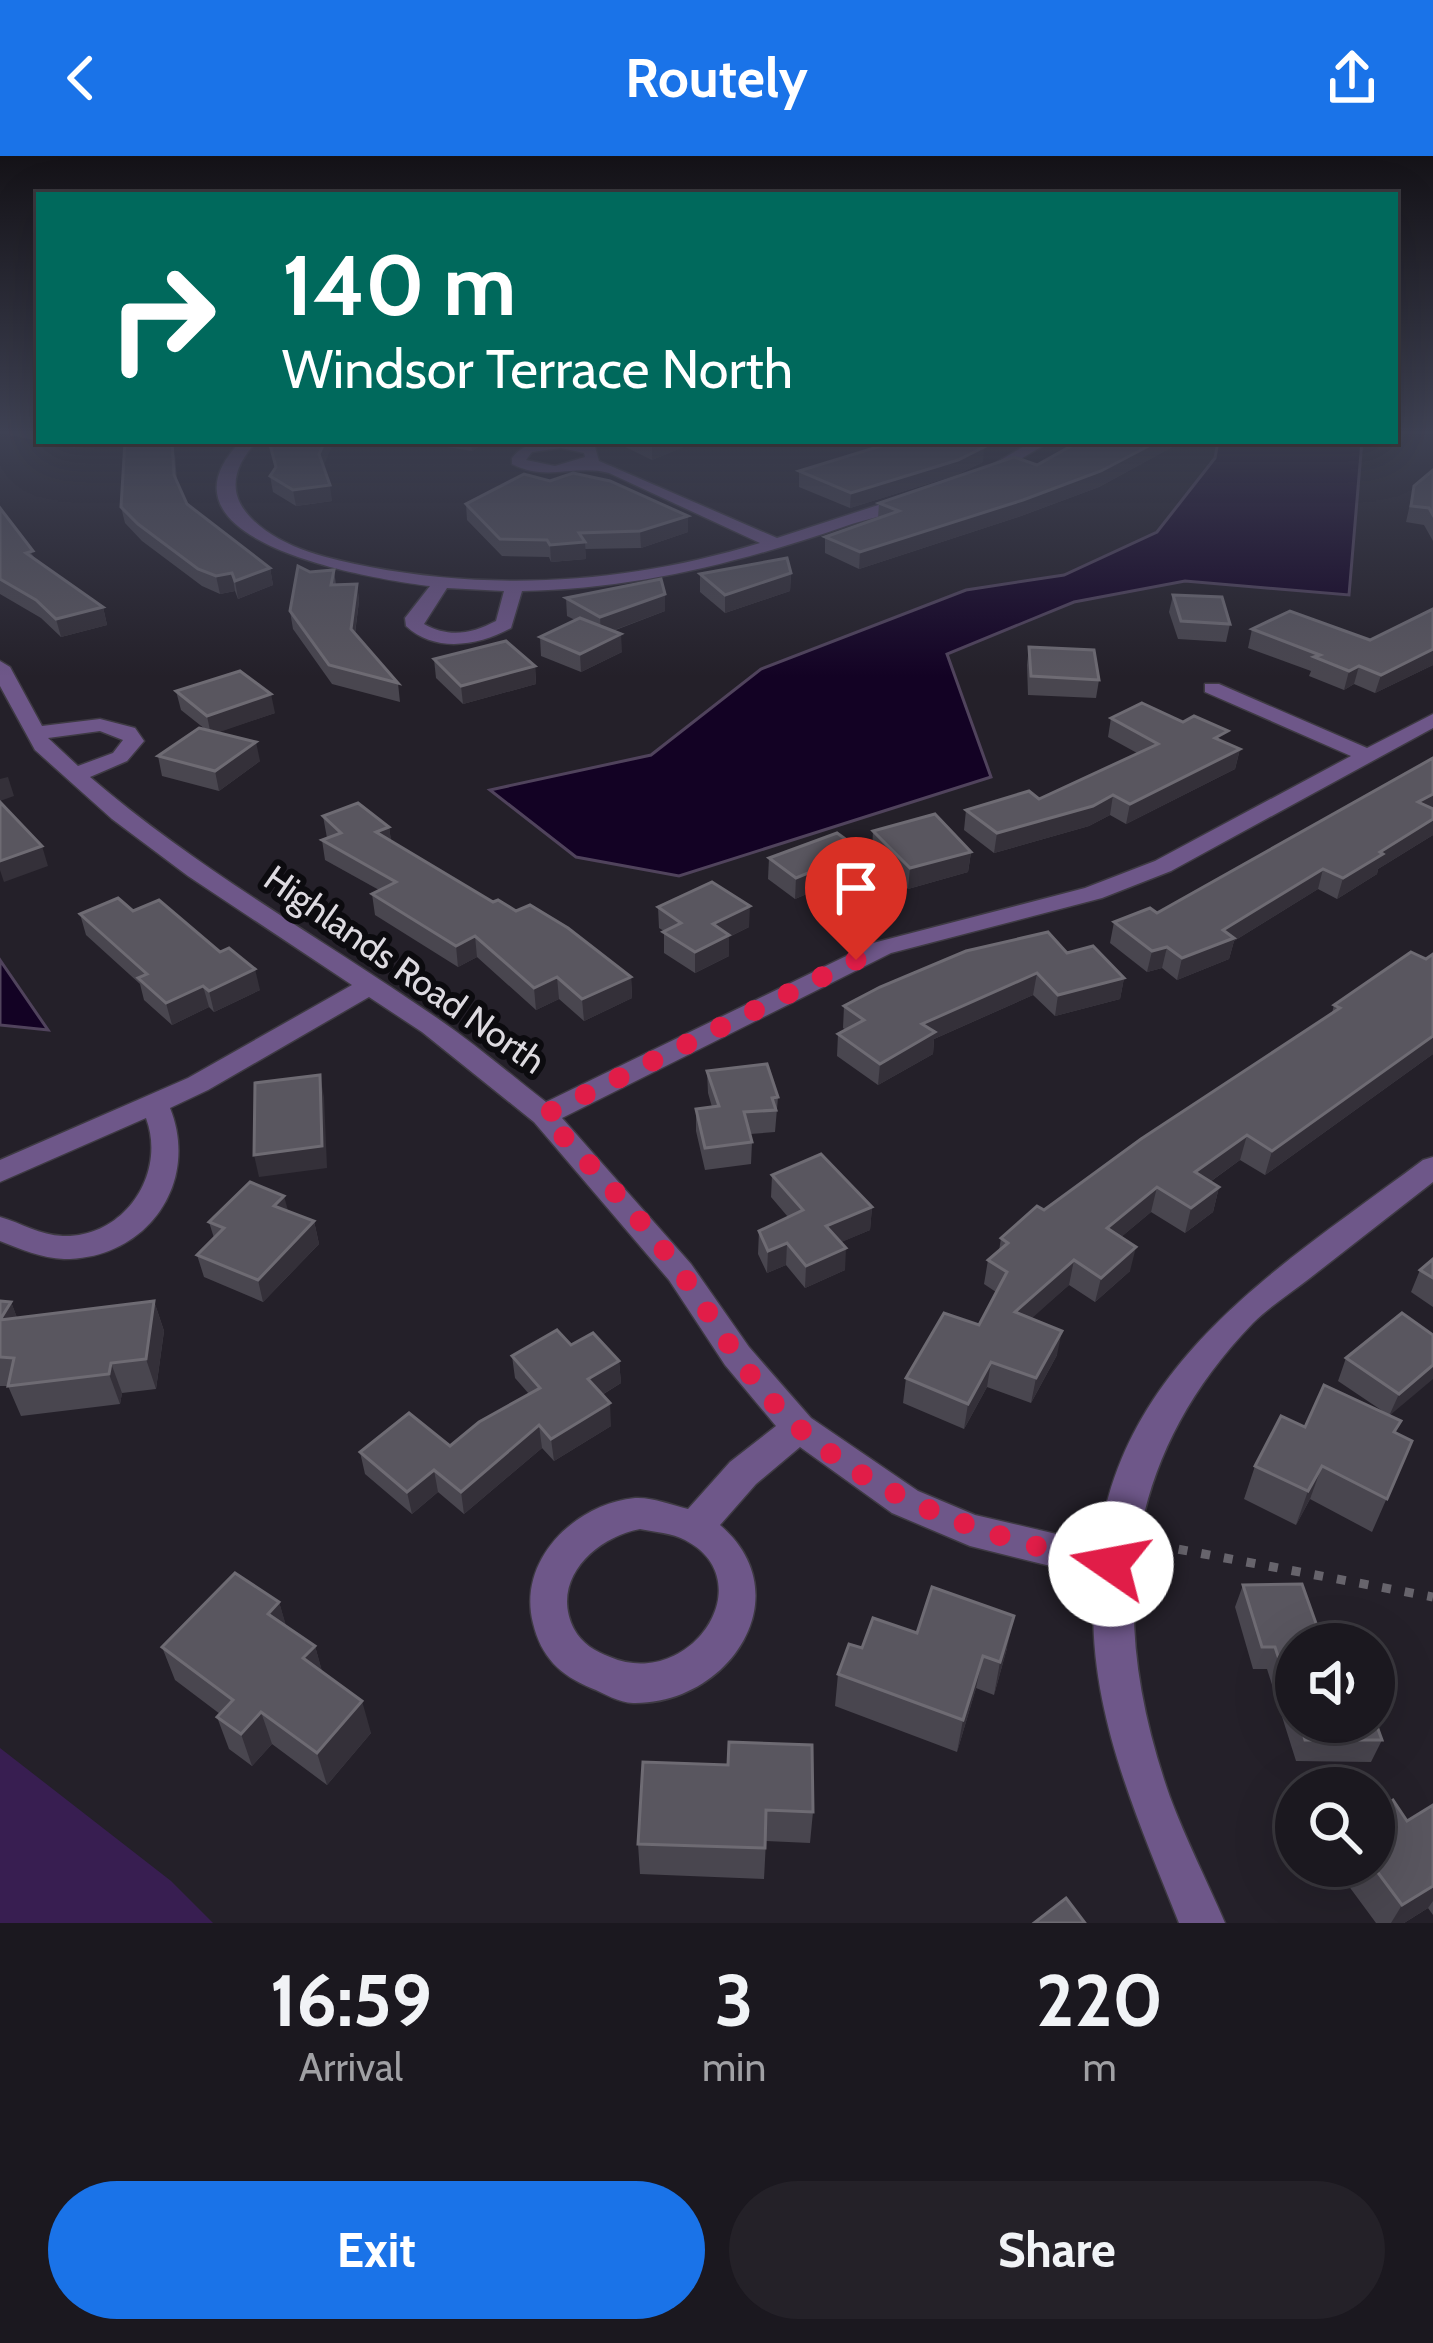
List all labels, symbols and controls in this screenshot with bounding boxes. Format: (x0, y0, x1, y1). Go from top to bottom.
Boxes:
icon: back (48, 45, 114, 111)
text: Routely (625, 45, 808, 111)
icon: share (1319, 45, 1385, 111)
text: 140 m (282, 234, 516, 336)
icon: right (84, 240, 240, 396)
text: Windsor Terrace North (282, 336, 793, 402)
pin (805, 837, 907, 960)
icon: arrive (823, 855, 889, 921)
street label: Highlands Road North (256, 856, 554, 1082)
position arrow (1048, 1501, 1174, 1627)
map controls (1275, 1623, 1395, 1887)
button: sound (1275, 1623, 1395, 1743)
button: search (1275, 1767, 1395, 1887)
text: 16:59 (270, 1957, 432, 2044)
text: 3 (715, 1957, 753, 2044)
text: 220 (1036, 1957, 1163, 2044)
text: Arrival (299, 2043, 403, 2091)
text: min (702, 2043, 766, 2091)
text: m (1082, 2043, 1117, 2091)
button: Exit (48, 2181, 705, 2319)
button: Share (729, 2181, 1385, 2319)

